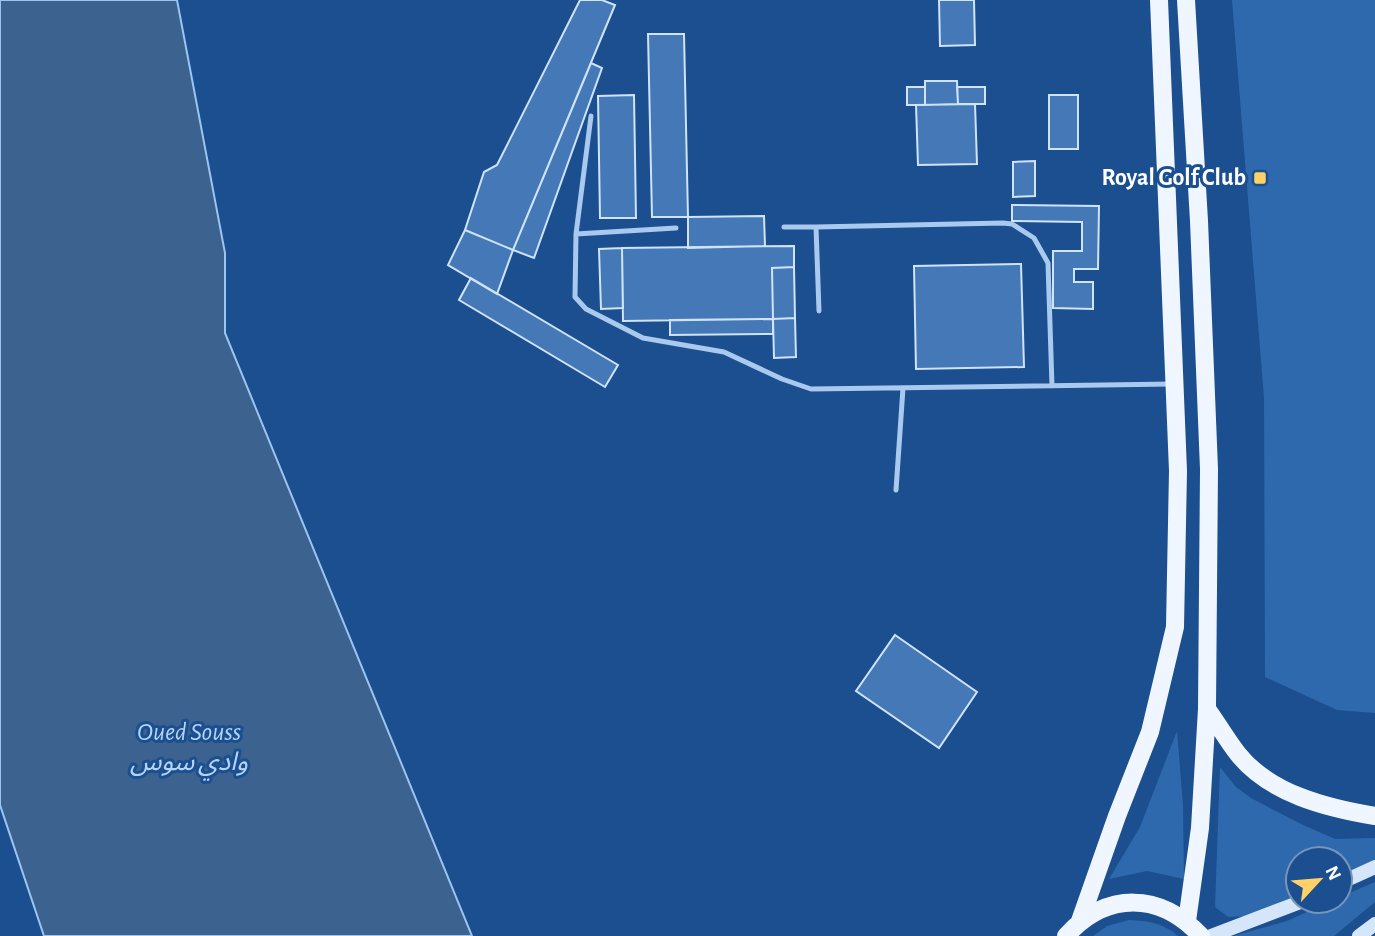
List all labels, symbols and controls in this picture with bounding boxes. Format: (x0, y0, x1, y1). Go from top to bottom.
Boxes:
place label: Royal Golf Club (1102, 166, 1246, 190)
marker: Royal Golf Club (1252, 170, 1268, 186)
water label: Oued Souss وادي سوس (130, 719, 248, 781)
north arrow (1284, 845, 1354, 915)
text: N (1321, 863, 1344, 883)

